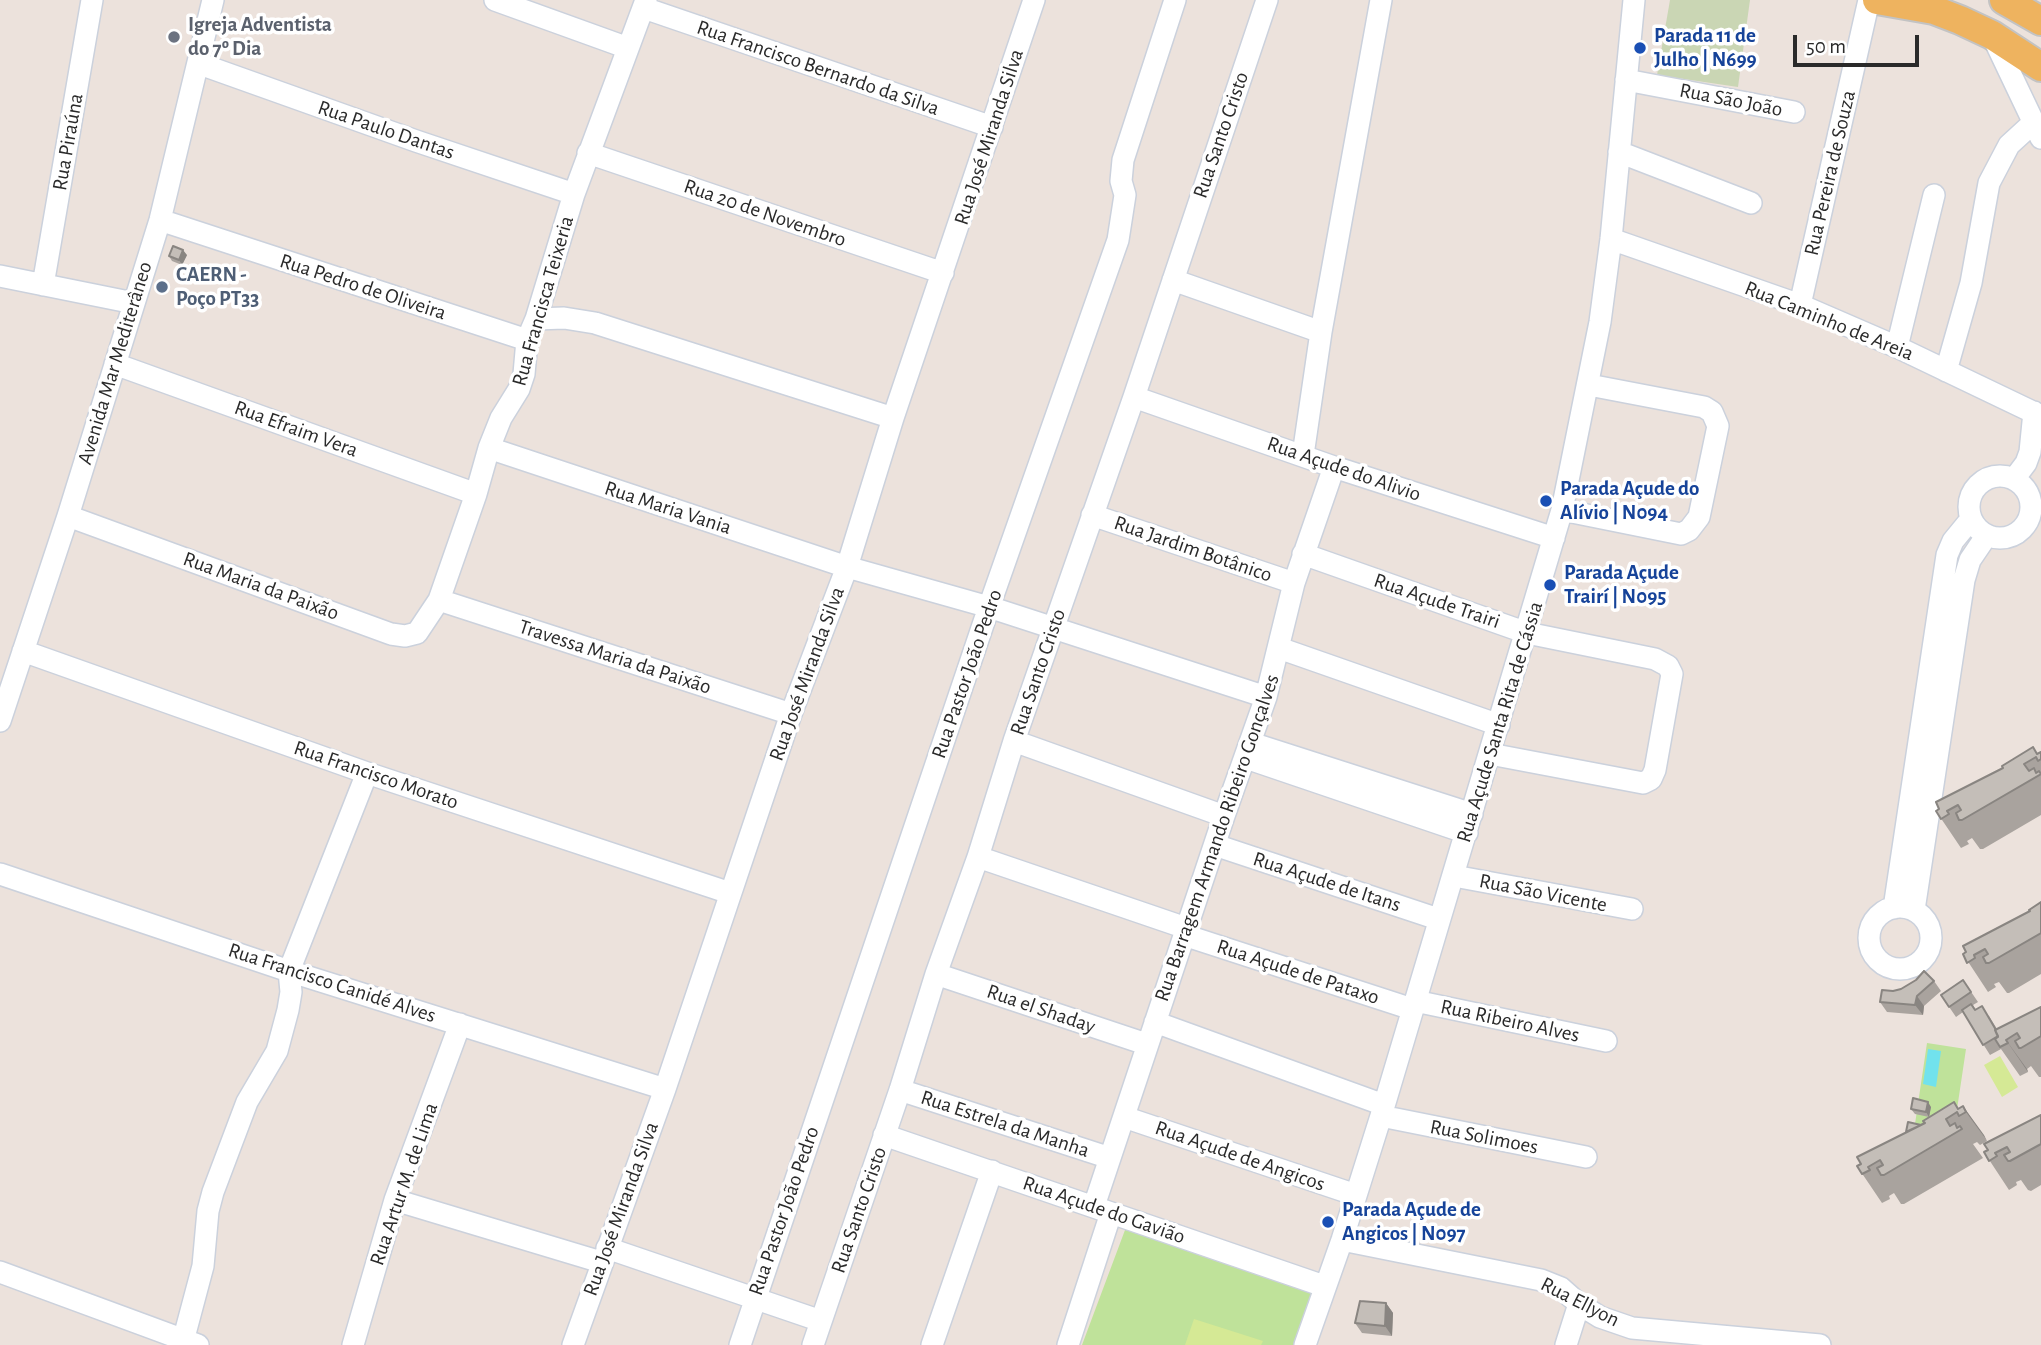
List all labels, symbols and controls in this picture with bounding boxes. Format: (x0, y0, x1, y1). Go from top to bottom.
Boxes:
place label: Igreja Adventista do 7º Dia (188, 12, 332, 62)
street label: Rua Francisco Bernardo da Silva (693, 15, 943, 121)
scale bar (1796, 21, 1922, 65)
place label: Parada 11 de Julho | N699 (1654, 23, 1757, 73)
marker: Igreja Adventista do 7º Dia (166, 29, 182, 45)
text: 50 m (1806, 36, 1846, 57)
marker: Parada 11 de Julho | N699 (1632, 40, 1648, 56)
street label: Rua José Miranda Silva (949, 46, 1029, 228)
street label: Rua Santo Cristo (1188, 69, 1254, 201)
street label: Rua São João (1677, 78, 1785, 122)
street label: Rua Pereira de Souza (1799, 88, 1861, 258)
street label: Rua Piraúna (47, 91, 89, 193)
street label: Rua Paulo Dantas (314, 95, 458, 165)
street label: Rua 20 de Novembro (681, 173, 849, 253)
street label: Rua Francisca Teixeria (507, 213, 579, 389)
street label: Rua Pedro de Oliveira (277, 248, 449, 326)
street label: Avenida Mar Mediterâneo (72, 259, 158, 467)
place label: CAERN - Poço PT33 (176, 262, 259, 312)
street label: Rua Caminho de Areia (1741, 276, 1917, 366)
marker: CAERN - Poço PT33 (154, 279, 170, 295)
street label: Rua Efraim Vera (231, 395, 361, 463)
street label: Rua Açude do Alivio (1264, 431, 1424, 507)
street label: Rua Maria Vania (601, 476, 735, 540)
place label: Parada Açude do Alívio | N094 (1560, 476, 1699, 526)
marker: Parada Açude do Alívio | N094 (1538, 493, 1554, 509)
street label: Rua Jardim Botânico (1111, 510, 1275, 588)
street label: Rua Maria da Paixão (180, 546, 342, 626)
place label: Parada Açude Trairí | N095 (1564, 560, 1679, 610)
street label: Rua Açude Trairi (1371, 568, 1503, 634)
marker: Parada Açude Trairí | N095 (1542, 577, 1558, 593)
street label: Rua José Miranda Silva (764, 584, 850, 764)
street label: Rua Pastor João Pedro (926, 586, 1008, 762)
street label: Rua Açude Santa Rita de Cássia (1451, 598, 1549, 846)
street label: Rua Santo Cristo (1005, 606, 1071, 738)
street label: Travessa Maria da Paixão (516, 614, 714, 700)
street label: Rua Barragem Armando Ribeiro Gonçalves (1149, 671, 1285, 1005)
street label: Rua Francisco Morato (290, 735, 462, 815)
street label: Rua Açude de Itans (1250, 846, 1404, 918)
street label: Rua São Vicente (1477, 868, 1609, 918)
street label: Rua Açude de Pataxo (1214, 934, 1382, 1010)
street label: Rua Francisco Canidé Alves (225, 938, 439, 1028)
street label: Rua el Shaday (983, 979, 1099, 1039)
street label: Rua Ribeiro Alves (1438, 994, 1582, 1048)
street label: Rua Estrela da Manha (917, 1085, 1093, 1163)
street label: Rua Artur M. de Lima (364, 1099, 444, 1269)
street label: Rua Solimoes (1428, 1114, 1540, 1160)
street label: Rua Açude de Angicos (1152, 1115, 1328, 1197)
street label: Rua José Miranda Silva (578, 1119, 664, 1299)
street label: Rua Pastor João Pedro (743, 1123, 825, 1299)
street label: Rua Santo Cristo (826, 1144, 892, 1276)
street label: Rua Açude do Gavião (1019, 1170, 1189, 1250)
place label: Parada Açude de Angicos | N097 (1342, 1197, 1481, 1247)
marker: Parada Açude de Angicos | N097 (1320, 1214, 1336, 1230)
street label: Rua Ellyon (1536, 1271, 1624, 1333)

